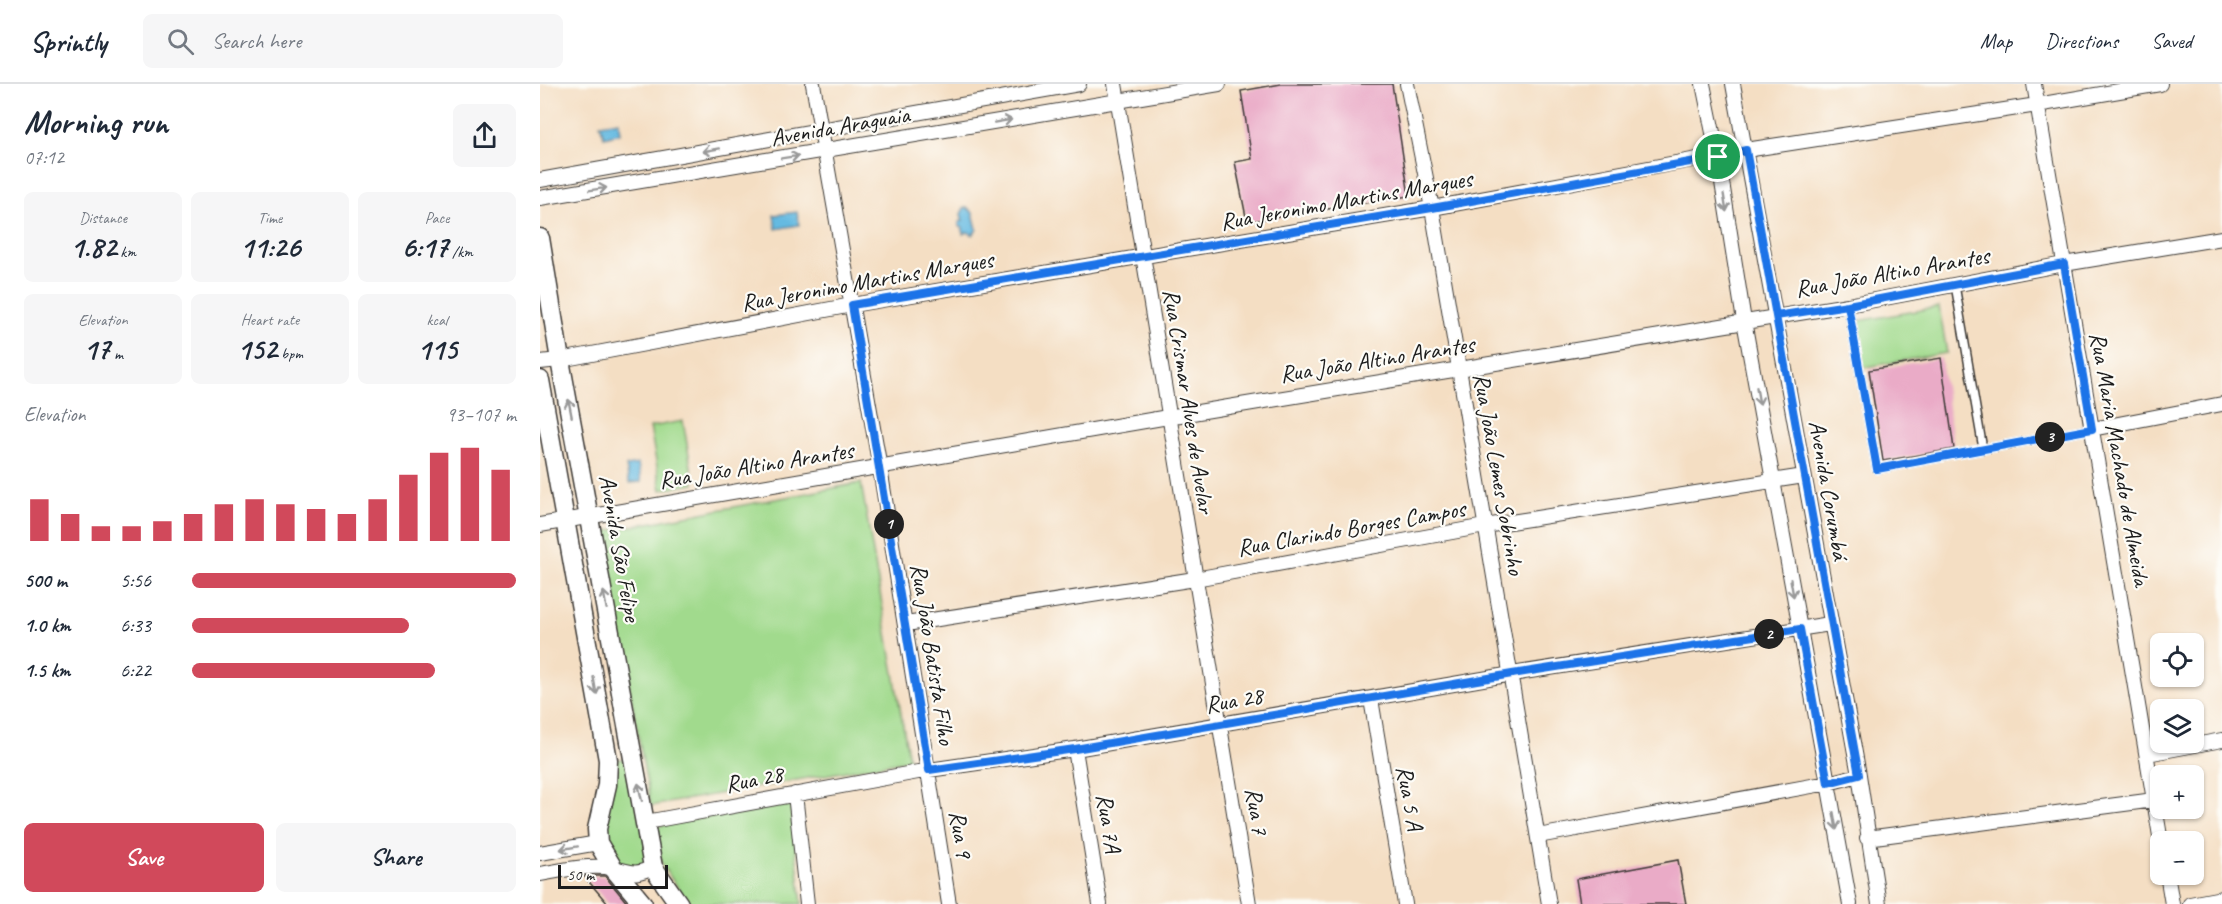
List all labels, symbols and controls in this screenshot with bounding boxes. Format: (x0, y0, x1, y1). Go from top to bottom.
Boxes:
search box (143, 14, 563, 68)
text: Sprintly (30, 24, 107, 59)
icon: search (164, 25, 197, 58)
text: Search here (212, 27, 301, 55)
text: Map (1980, 28, 2012, 54)
text: Directions (2045, 28, 2118, 54)
text: Saved (2151, 28, 2192, 54)
street label: Avenida Araguaia (768, 99, 913, 153)
text: Morning run (24, 101, 168, 143)
button: share (453, 104, 516, 167)
one-way arrow (993, 115, 1012, 126)
pin (1692, 131, 1743, 182)
icon: arrive (1701, 140, 1734, 173)
text: 07:12 (24, 145, 64, 170)
one-way arrow (702, 145, 721, 156)
one-way arrow (780, 151, 800, 162)
street label: Rua Jeronimo Martins Marques (1218, 163, 1477, 237)
one-way arrow (587, 183, 607, 194)
one-way arrow (1720, 193, 1731, 213)
text: Distance (79, 208, 127, 228)
text: Time (258, 208, 282, 228)
text: Pace (425, 208, 449, 228)
text: 1.82 (70, 228, 116, 266)
text: 11:26 (240, 228, 300, 266)
text: 6:17 (401, 228, 448, 266)
street label: Rua João Altino Arantes (1793, 240, 1994, 304)
text: km (116, 242, 136, 262)
text: /km (448, 242, 473, 262)
street label: Rua Jeronimo Martins Marques (739, 244, 998, 318)
street label: Rua Crismar Alves de Avelar (1156, 287, 1222, 518)
text: Elevation (78, 310, 128, 330)
text: Heart rate (241, 310, 299, 330)
text: kcal (426, 310, 448, 330)
street label: Rua João Altino Arantes (1278, 328, 1479, 389)
text: 17 (83, 330, 110, 368)
text: 152 (237, 330, 277, 368)
text: 115 (417, 330, 457, 368)
street label: Rua Maria Machado de Almeida (2083, 330, 2157, 590)
text: m (110, 344, 123, 364)
text: bpm (277, 344, 303, 364)
street label: Rua João Lemes Sobrinho (1466, 371, 1532, 579)
one-way arrow (1752, 385, 1763, 405)
one-way arrow (564, 399, 575, 419)
text: Elevation (24, 402, 86, 427)
text: 93–107 m (446, 402, 516, 427)
street label: Avenida Corumbá (1802, 418, 1856, 564)
pin: 3 (2035, 422, 2065, 452)
text: 3 (2046, 427, 2054, 447)
street label: Rua João Altino Arantes (657, 434, 858, 495)
street label: Avenida São Felipe (592, 472, 648, 626)
street label: Rua Clarindo Borges Campos (1235, 493, 1470, 563)
pin: 1 (874, 509, 904, 539)
text: 1 (885, 514, 893, 534)
street label: Rua João Batista Filho (904, 561, 962, 748)
text: 500 m (24, 568, 67, 593)
text: 5:56 (120, 568, 151, 593)
one-way arrow (1787, 577, 1798, 597)
one-way arrow (599, 591, 610, 610)
text: 1.0 km (24, 613, 71, 638)
text: 6:33 (120, 613, 151, 638)
pin: 2 (1754, 619, 1784, 649)
text: 2 (1765, 624, 1773, 644)
map controls (2150, 633, 2204, 885)
button: locate (2150, 633, 2204, 687)
text: 1.5 km (24, 658, 70, 683)
text: 6:22 (120, 658, 151, 683)
one-way arrow (589, 675, 600, 695)
street label: Rua 28 (1203, 680, 1267, 720)
button: layers (2150, 699, 2204, 753)
street label: Rua 28 (723, 758, 788, 799)
street label: Rua 5 A (1390, 763, 1431, 834)
button: + (2150, 765, 2204, 819)
one-way arrow (633, 783, 645, 802)
street label: Rua 7 (1238, 785, 1276, 838)
street label: Rua 7A (1090, 791, 1129, 856)
street label: Rua 9 (942, 808, 980, 862)
one-way arrow (1830, 810, 1841, 830)
button: Save (24, 823, 264, 892)
button: Share (276, 823, 516, 892)
button: − (2150, 831, 2204, 885)
one-way arrow (560, 843, 579, 854)
scale bar (558, 862, 668, 890)
text: 50 m (567, 865, 594, 885)

